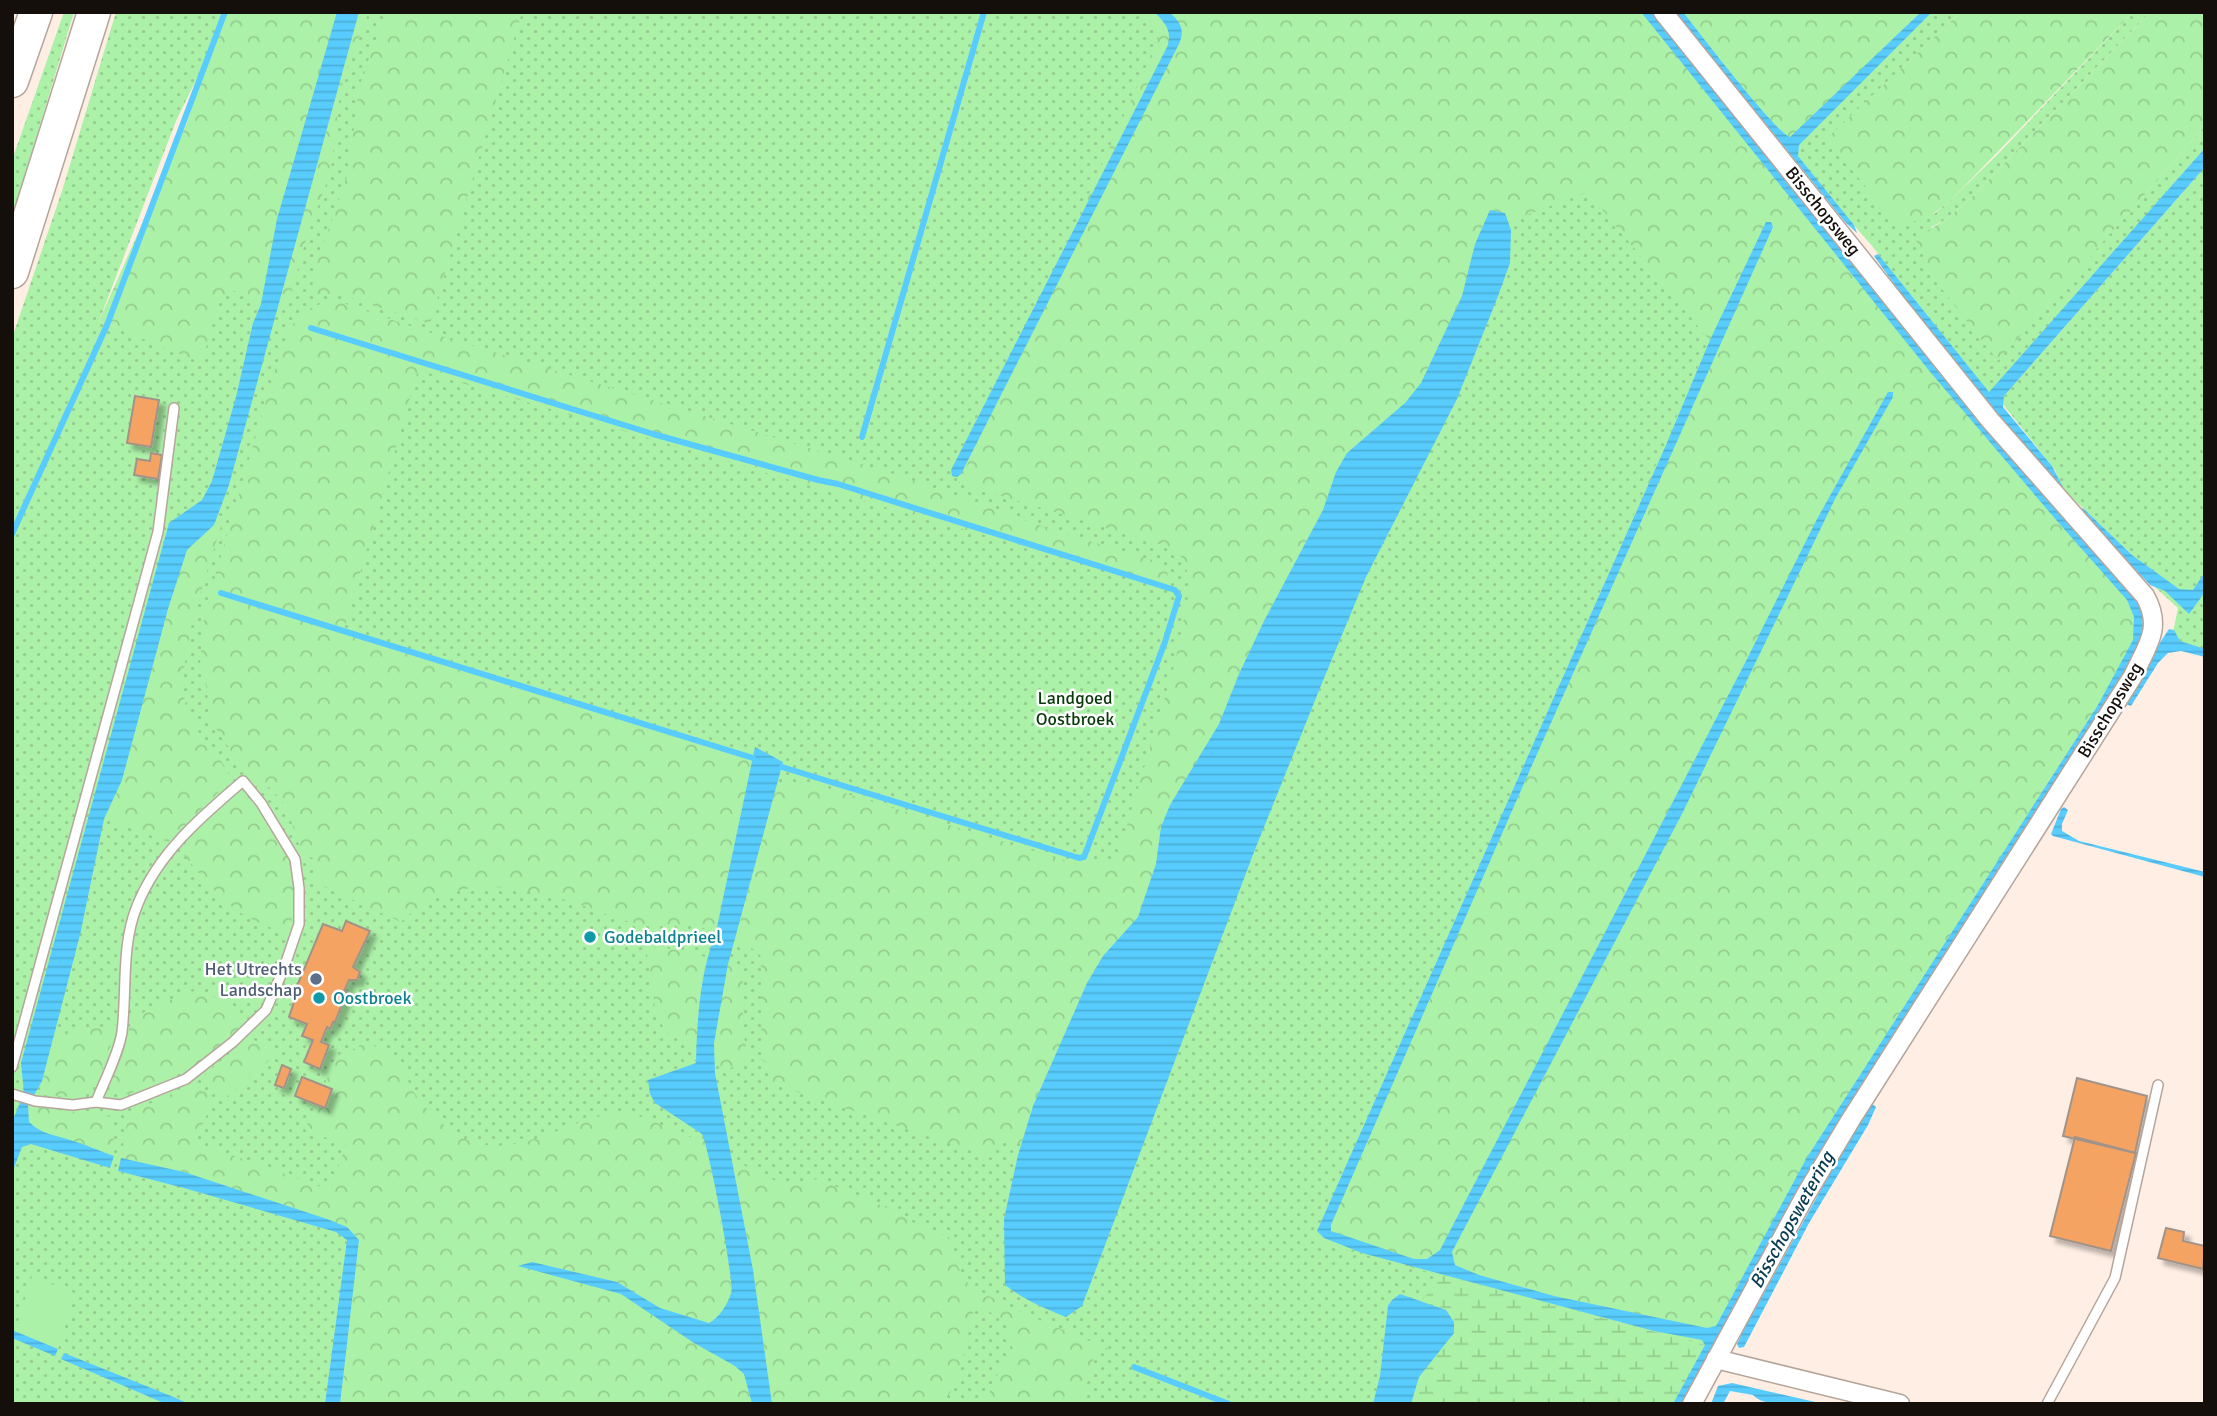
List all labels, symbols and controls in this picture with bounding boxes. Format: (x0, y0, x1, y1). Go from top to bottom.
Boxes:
street label: Bisschopsweg (1781, 162, 1865, 260)
street label: Bisschopsweg (2073, 658, 2147, 762)
park label: Landgoed Oostbroek (1036, 687, 1114, 730)
place label: Godebaldprieel (604, 926, 721, 948)
marker: Godebaldprieel (582, 929, 598, 945)
place label: Het Utrechts Landschap (204, 958, 302, 1001)
marker: Het Utrechts Landschap (308, 971, 324, 987)
place label: Oostbroek (333, 987, 412, 1009)
marker: Oostbroek (311, 990, 327, 1006)
water label: Bisschopswetering (1744, 1146, 1840, 1293)

